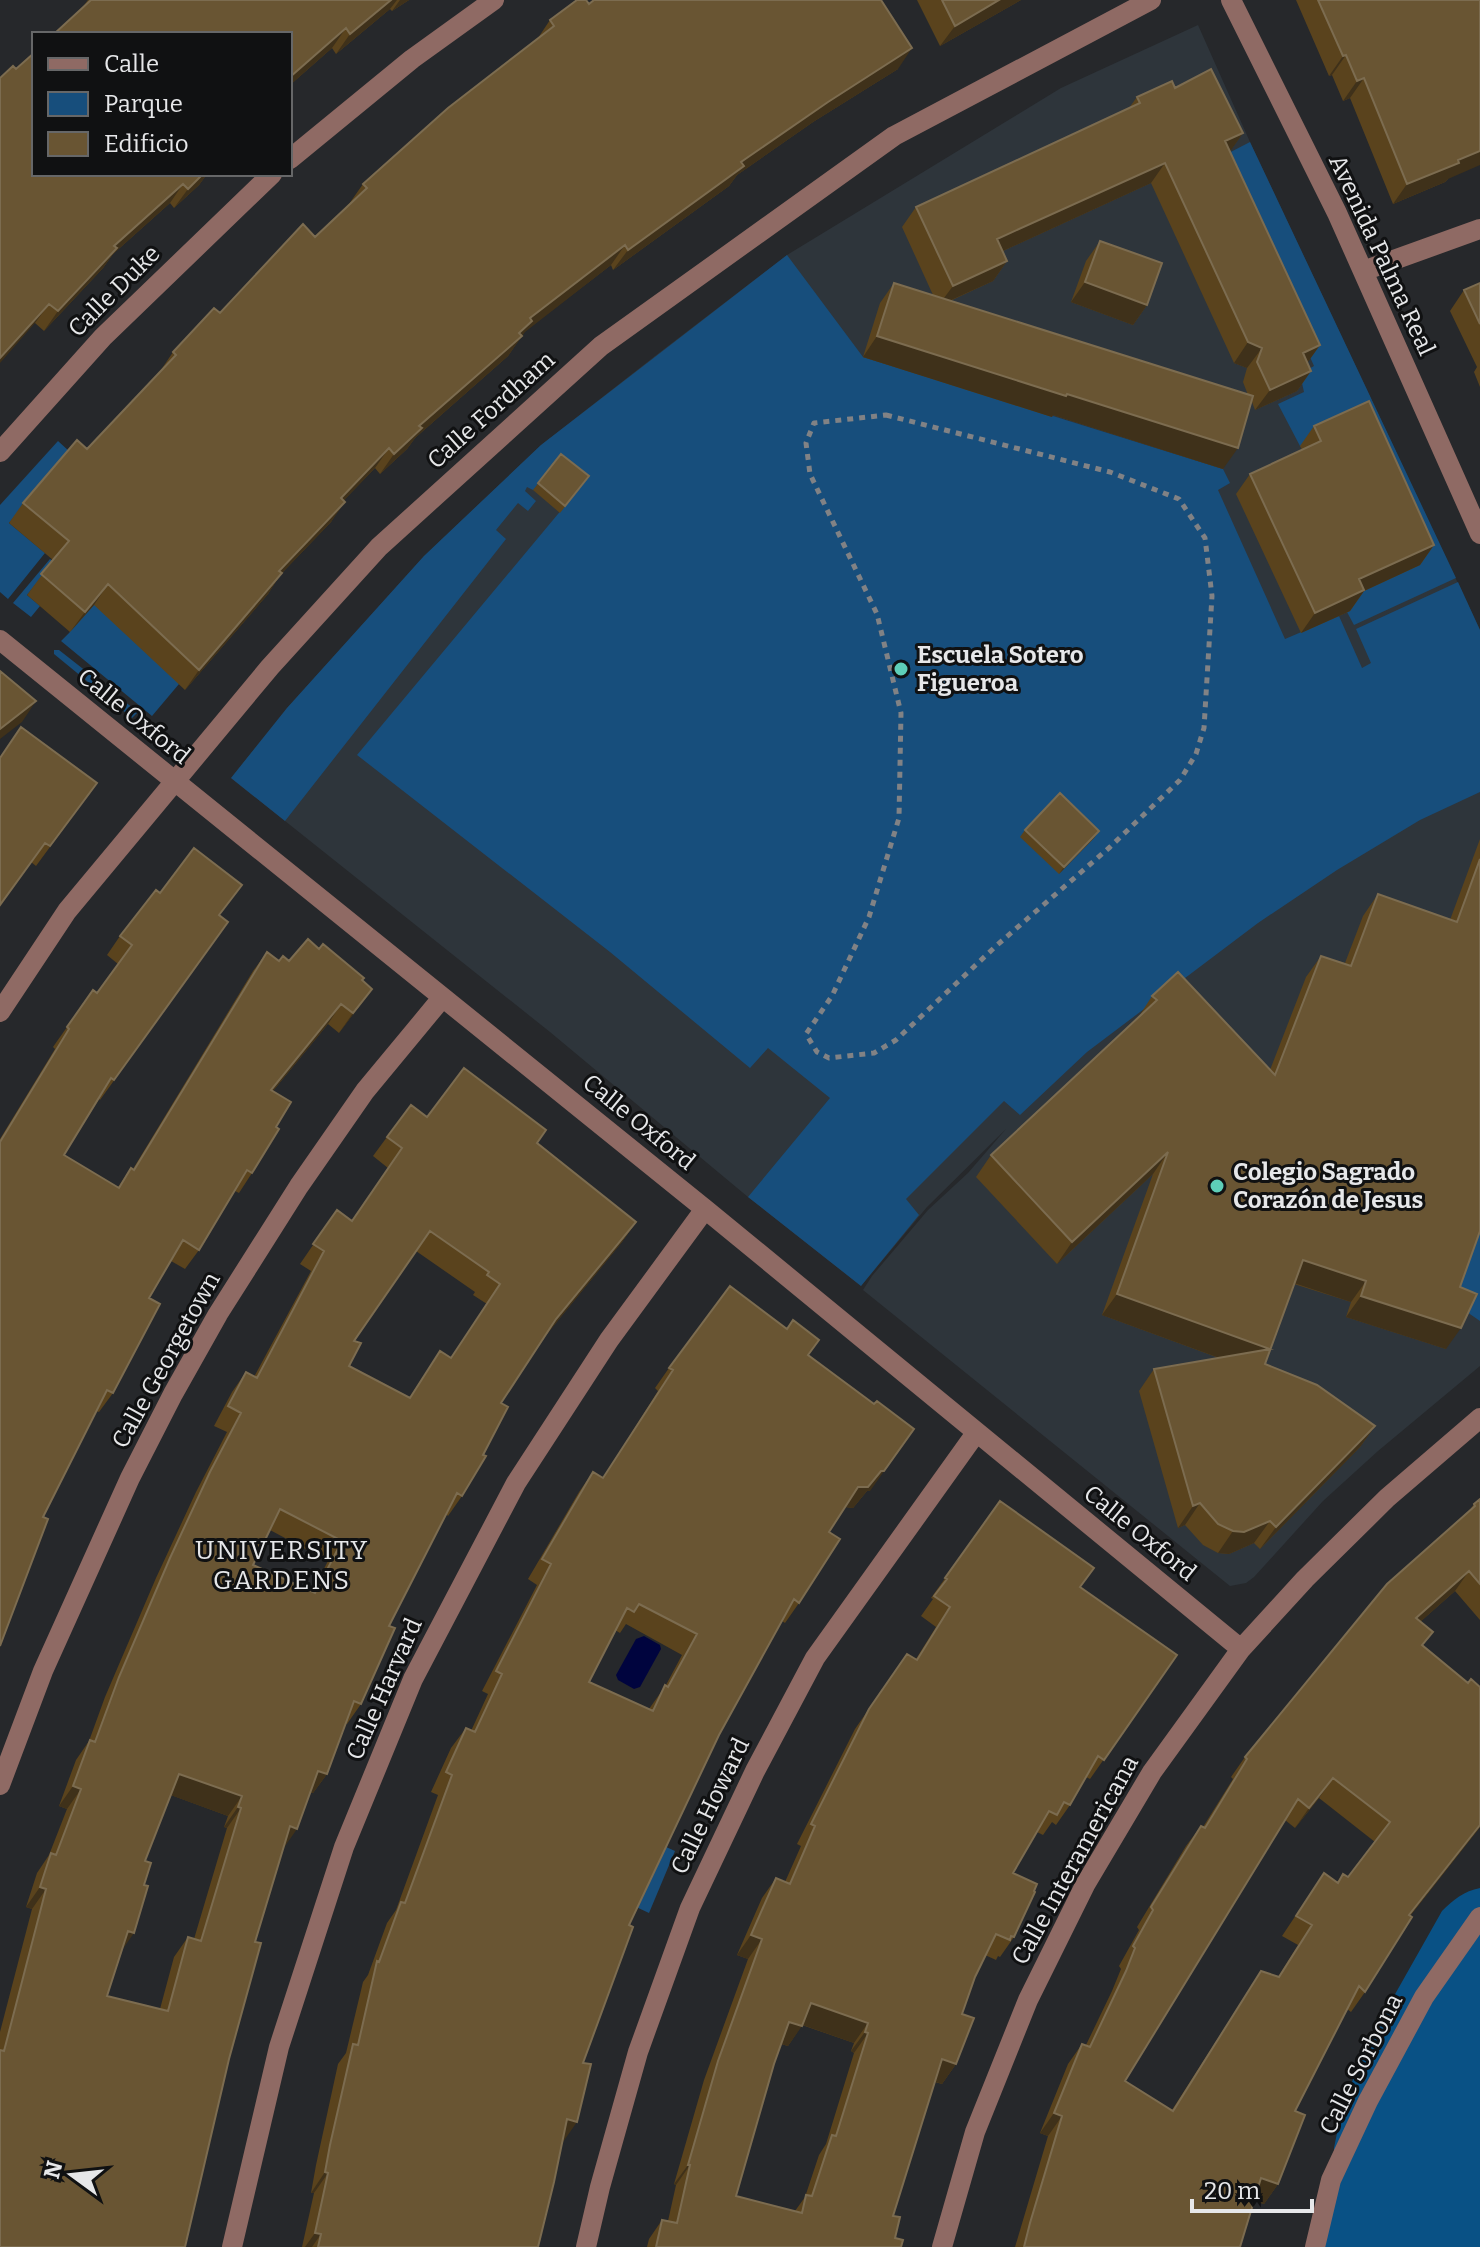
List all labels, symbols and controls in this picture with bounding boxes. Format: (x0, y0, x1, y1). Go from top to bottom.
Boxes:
legend (32, 32, 292, 176)
text: Calle (104, 50, 159, 78)
text: Parque (104, 90, 183, 118)
text: Edificio (104, 130, 189, 158)
street label: Avenida Palma Real (1323, 150, 1441, 360)
street label: Calle Duke (63, 240, 165, 342)
street label: Calle Fordham (422, 346, 560, 474)
place label: Escuela Sotero Figueroa (917, 641, 1084, 697)
marker: Escuela Sotero Figueroa (892, 660, 910, 678)
street label: Calle Oxford (72, 662, 196, 770)
street label: Calle Oxford (577, 1068, 701, 1176)
place label: Colegio Sagrado Corazón de Jesus (1233, 1158, 1423, 1214)
marker: Colegio Sagrado Corazón de Jesus (1208, 1177, 1226, 1195)
street label: Calle Georgetown (106, 1267, 226, 1453)
street label: Calle Oxford (1078, 1479, 1202, 1587)
district label: UNIVERSITY GARDENS (195, 1535, 369, 1596)
street label: Calle Harvard (340, 1614, 428, 1764)
street label: Calle Howard (665, 1733, 755, 1879)
street label: Calle Interamericana (1006, 1751, 1144, 1969)
street label: Calle Sorbona (1314, 1989, 1408, 2139)
north arrow (32, 2135, 112, 2215)
text: N (38, 2158, 68, 2182)
scale bar (1192, 2163, 1312, 2213)
text: 20 m (1204, 2177, 1260, 2205)

